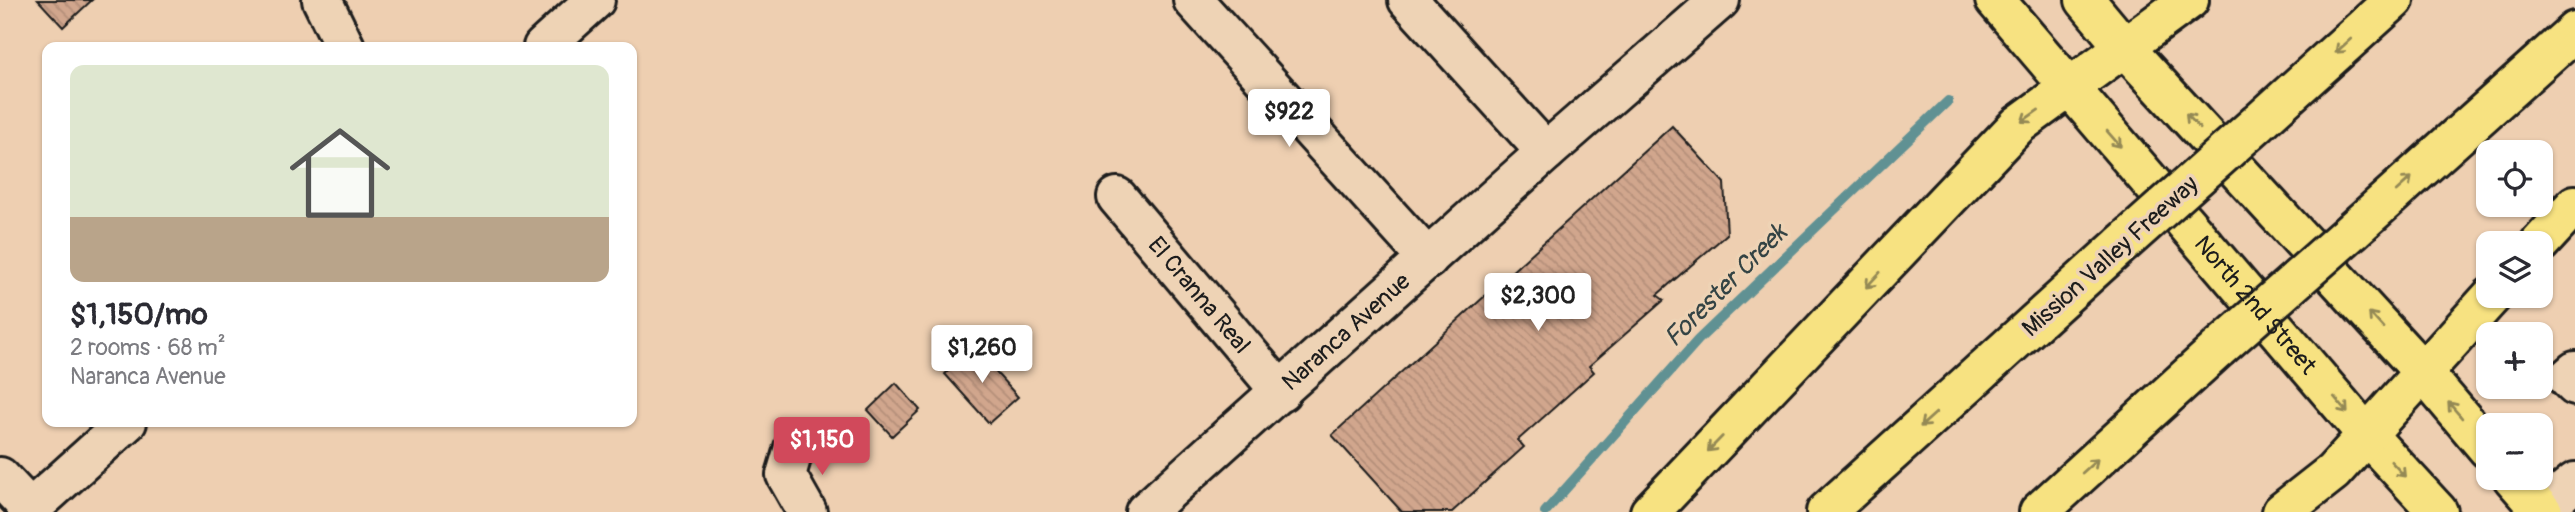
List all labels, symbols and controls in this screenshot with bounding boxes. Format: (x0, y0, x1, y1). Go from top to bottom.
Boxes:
one-way arrow (2334, 38, 2352, 54)
pin: $922 (1248, 90, 1330, 149)
text: $922 (1264, 97, 1314, 126)
one-way arrow (2021, 109, 2040, 123)
icon: home (277, 110, 403, 236)
one-way arrow (2185, 112, 2201, 130)
one-way arrow (2106, 130, 2122, 148)
map controls (2476, 140, 2553, 490)
button: locate (2476, 140, 2553, 217)
street label: Mission Valley Freeway (2016, 170, 2204, 343)
one-way arrow (2395, 176, 2413, 192)
water label: Forester Creek (1657, 216, 1795, 354)
street label: North 2nd Street (2188, 230, 2323, 381)
street label: El Cranna Real (1142, 231, 1256, 360)
button: layers (2476, 231, 2553, 308)
street label: Naranca Avenue (1276, 267, 1416, 397)
one-way arrow (1864, 271, 1881, 288)
pin: $2,300 (1481, 274, 1595, 333)
text: $2,300 (1500, 281, 1576, 310)
text: $1,150/mo (70, 296, 208, 333)
one-way arrow (2367, 312, 2384, 329)
button: + (2476, 322, 2553, 399)
pin: $1,260 (925, 326, 1039, 385)
text: 2 rooms · 68 m² (70, 333, 226, 362)
text: $1,260 (947, 333, 1017, 362)
text: Naranca Avenue (70, 362, 226, 391)
one-way arrow (2333, 395, 2349, 413)
one-way arrow (2447, 401, 2463, 419)
one-way arrow (1919, 412, 1937, 428)
button: − (2476, 413, 2553, 490)
pin: $1,150 (765, 418, 879, 477)
text: $1,150 (790, 425, 854, 454)
one-way arrow (1707, 436, 1724, 453)
one-way arrow (2080, 458, 2098, 474)
one-way arrow (2390, 460, 2407, 477)

